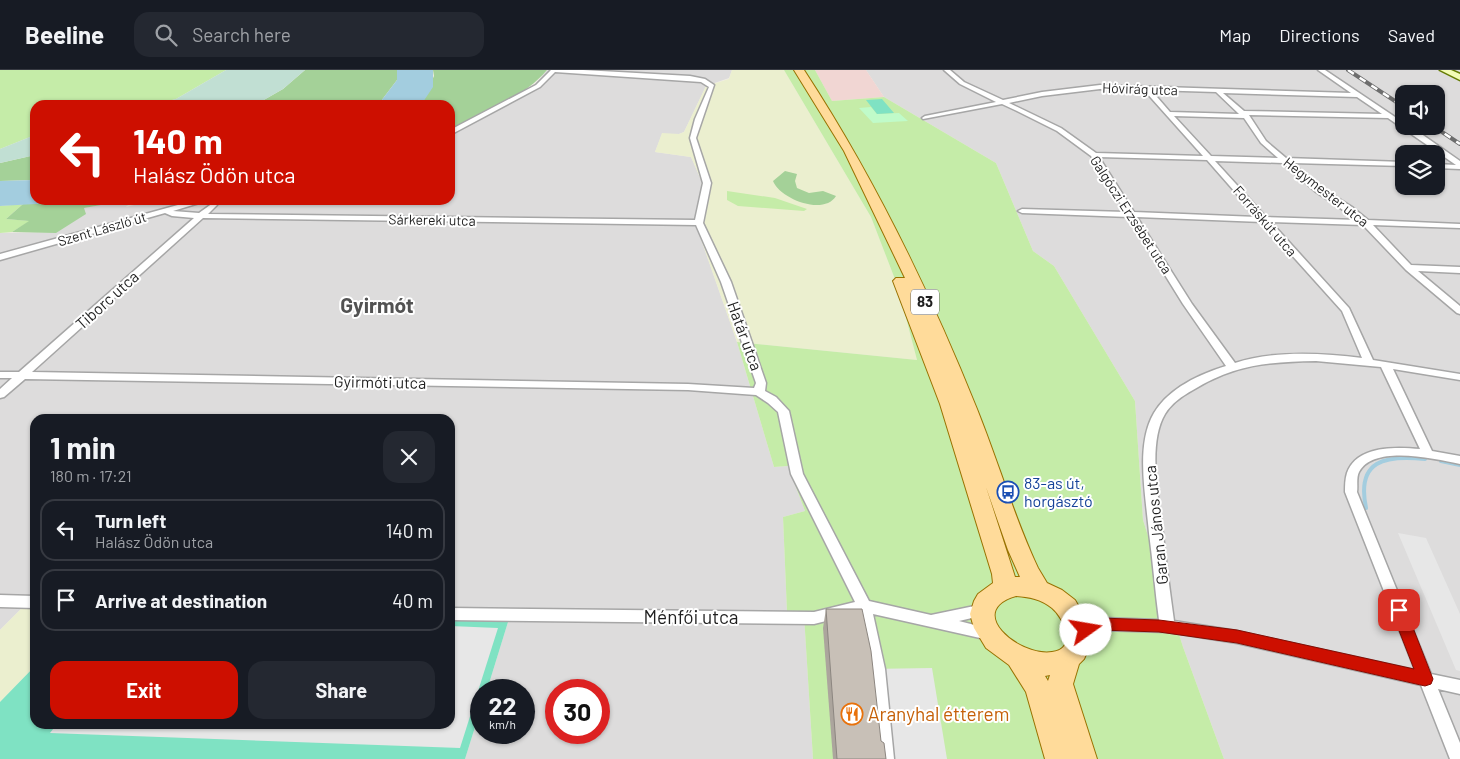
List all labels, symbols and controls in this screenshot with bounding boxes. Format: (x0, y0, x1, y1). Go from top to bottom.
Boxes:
search box (134, 12, 484, 57)
text: Beeline (25, 20, 104, 49)
icon: search (152, 21, 180, 49)
text: Search here (192, 23, 291, 46)
text: Map (1219, 24, 1251, 46)
text: Directions (1279, 24, 1360, 46)
text: Saved (1388, 24, 1435, 46)
street label: Hóvirág utca (1102, 79, 1178, 98)
map controls (1395, 85, 1445, 195)
button: sound (1395, 85, 1445, 135)
text: 140 m (133, 119, 223, 161)
icon: left (50, 120, 115, 185)
button: layers (1395, 145, 1445, 195)
street label: Galgóczi Erzsébet utca (1087, 152, 1176, 277)
street label: Hegymester utca (1280, 153, 1372, 230)
text: Halász Ödön utca (133, 161, 296, 187)
street label: Forráskút utca (1230, 182, 1301, 260)
street label: Szent László út (56, 208, 148, 249)
street label: Sárkereki utca (388, 210, 476, 229)
street label: Tiborc utca (71, 266, 142, 333)
road number: 83 (911, 290, 939, 314)
district label: Gyirmót (340, 292, 414, 317)
street label: Határ utca (724, 299, 767, 373)
street label: Gyirmóti utca (334, 371, 426, 392)
text: 1 min (50, 429, 116, 465)
button: close (383, 431, 435, 483)
street label: Garan János utca (1140, 464, 1171, 586)
text: 180 m · 17:21 (50, 466, 132, 485)
place label: 83-as út, horgásztó (1024, 473, 1093, 510)
bus stop icon: 83-as út, horgásztó (996, 480, 1020, 504)
text: Turn left (95, 509, 166, 532)
icon: left (52, 516, 80, 544)
text: 140 m (386, 519, 433, 542)
text: Halász Ödön utca (95, 532, 213, 551)
icon: arrive (52, 586, 80, 614)
text: Arrive at destination (95, 589, 267, 612)
text: 40 m (392, 589, 433, 612)
pin (1378, 589, 1420, 631)
icon: arrive (1385, 596, 1413, 624)
position arrow (1059, 603, 1111, 655)
street label: Ménfői utca (643, 605, 739, 628)
button: Exit (50, 661, 238, 719)
button: Share (248, 661, 435, 719)
speed limit sign: 30 (545, 679, 610, 744)
text: 22 (488, 690, 517, 720)
restaurant icon: Aranyhal étterem (840, 702, 864, 726)
place label: Aranyhal étterem (868, 702, 1009, 725)
text: km/h (489, 717, 516, 731)

